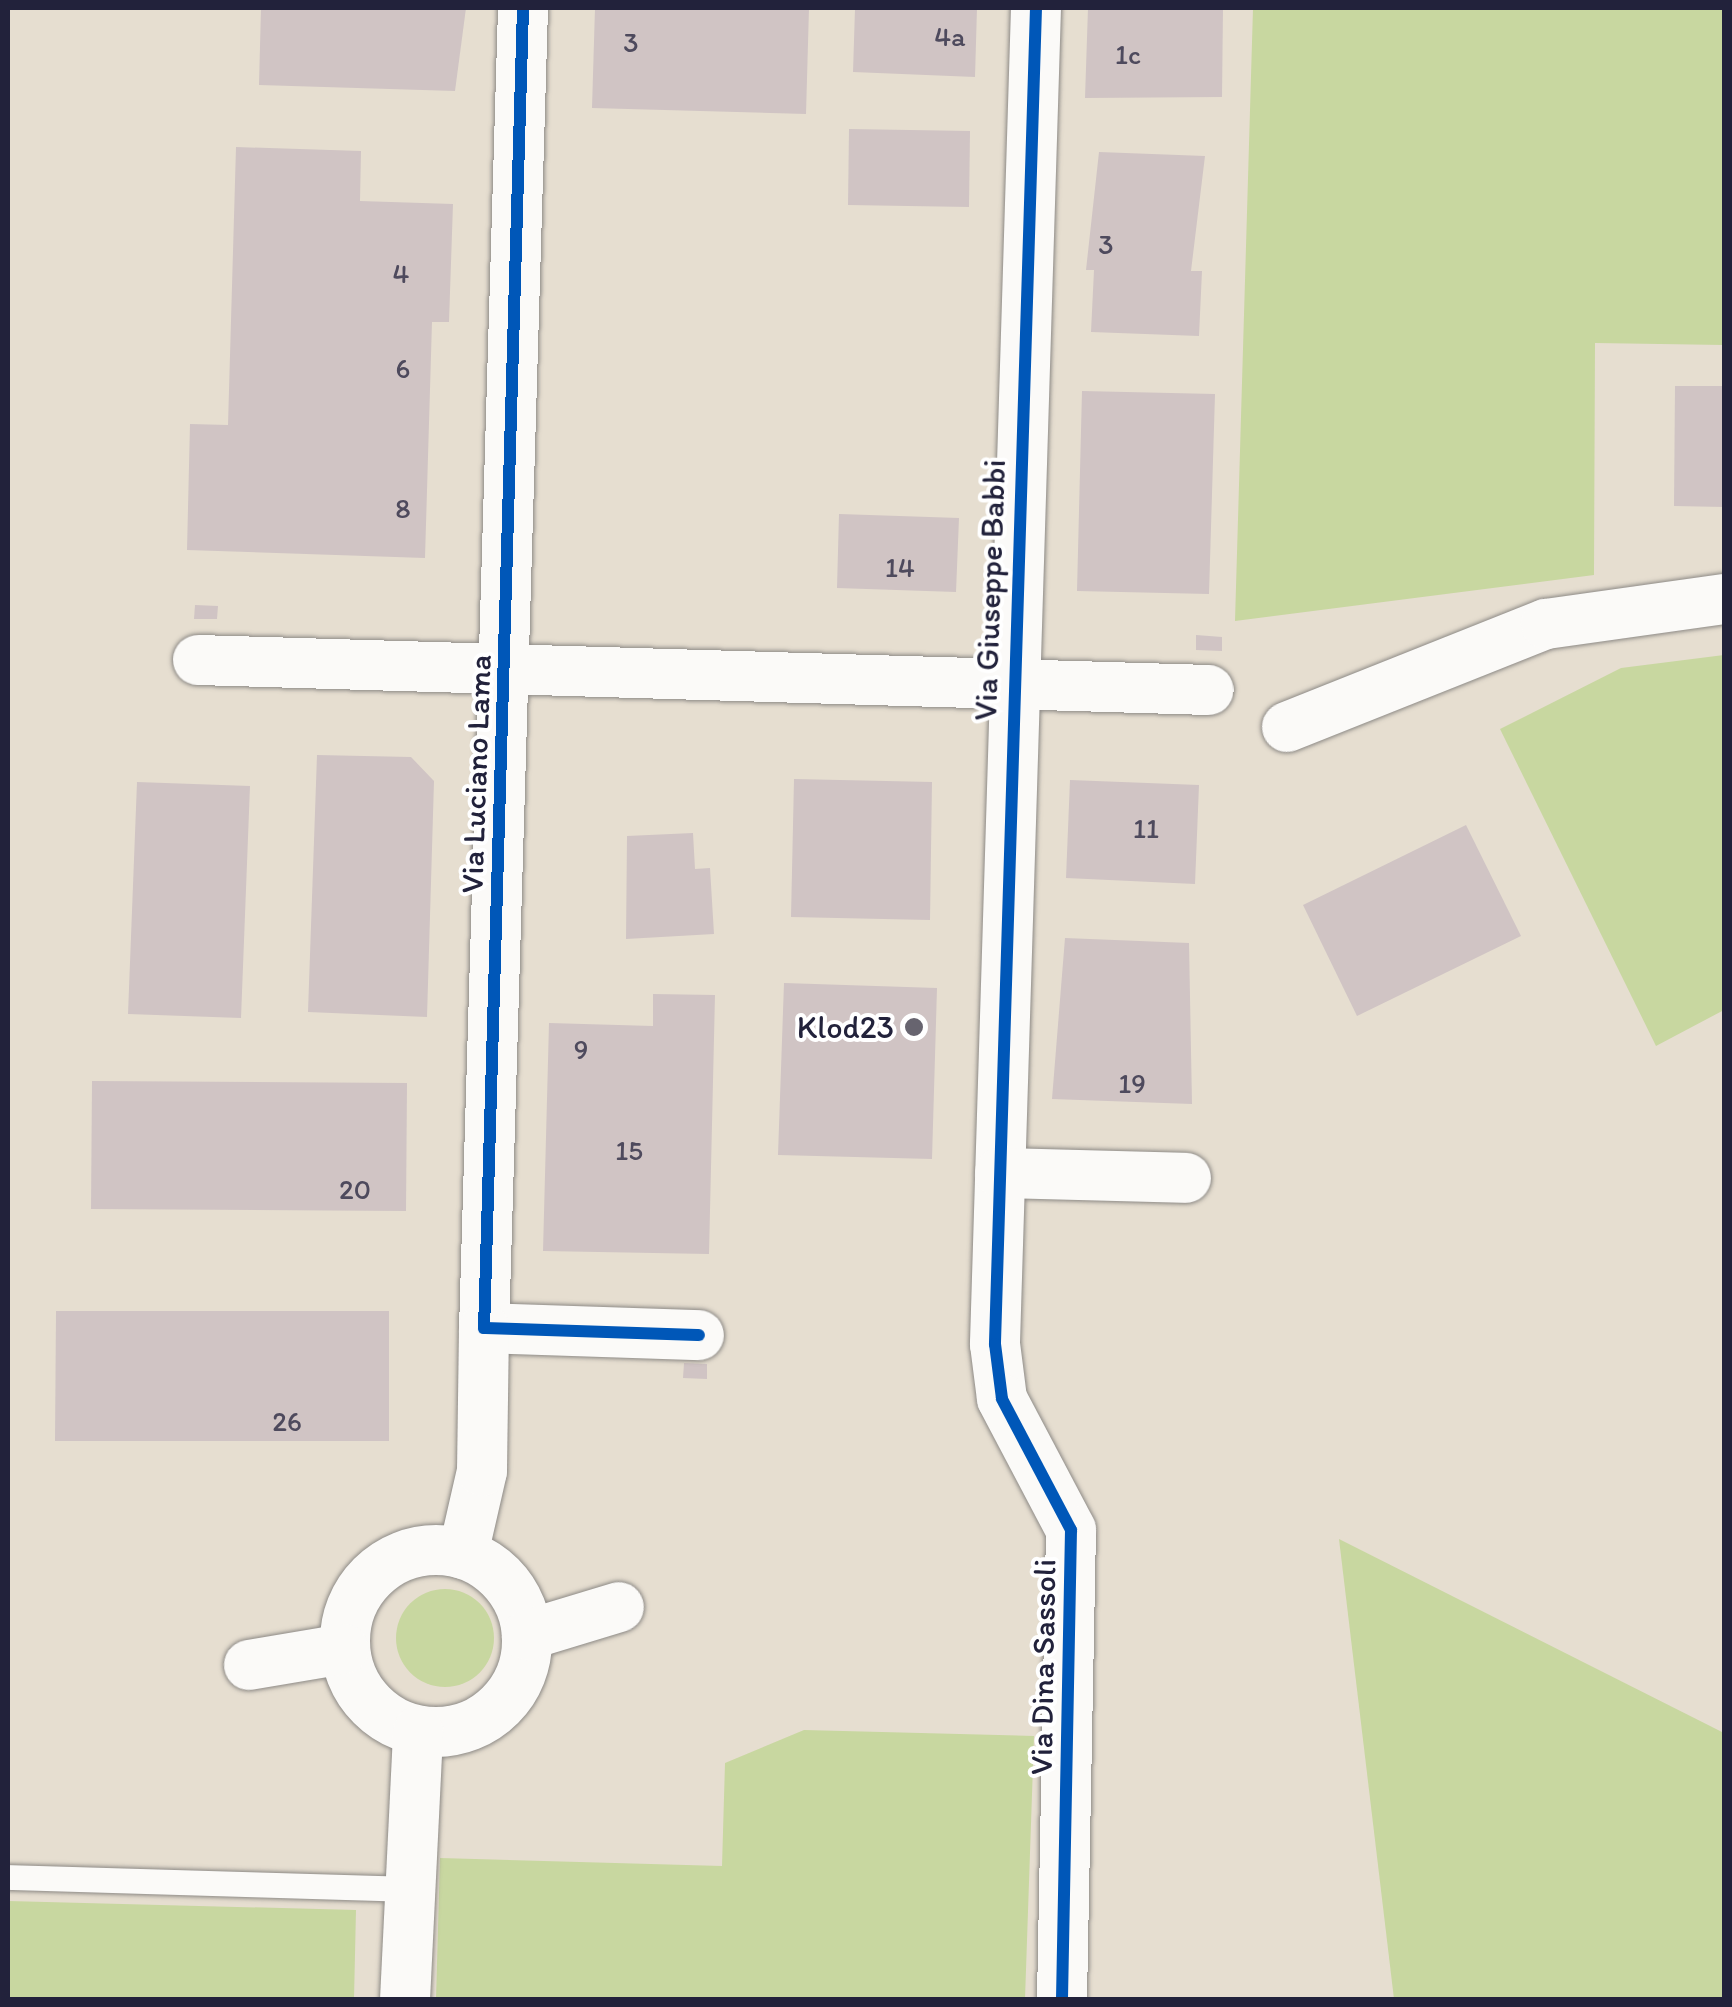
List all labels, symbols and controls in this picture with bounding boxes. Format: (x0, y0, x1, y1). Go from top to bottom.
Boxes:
house number: 4a (934, 19, 966, 53)
house number: 3 (623, 25, 639, 59)
house number: 1c (1115, 37, 1141, 71)
house number: 3 (1098, 227, 1114, 261)
house number: 4 (393, 256, 409, 290)
house number: 6 (396, 351, 410, 385)
street label: Via Giuseppe Babbi (966, 459, 1014, 721)
house number: 8 (395, 491, 411, 525)
house number: 14 (885, 550, 915, 584)
street label: Via Luciano Lama (453, 654, 499, 894)
house number: 11 (1133, 811, 1159, 845)
place label: Klod23 (797, 1008, 894, 1046)
marker: Klod23 (903, 1016, 925, 1038)
house number: 9 (574, 1032, 588, 1066)
house number: 19 (1118, 1066, 1146, 1100)
house number: 15 (615, 1133, 643, 1167)
house number: 20 (339, 1172, 371, 1206)
house number: 26 (272, 1404, 302, 1438)
street label: Via Dina Sassoli (1022, 1558, 1064, 1776)

